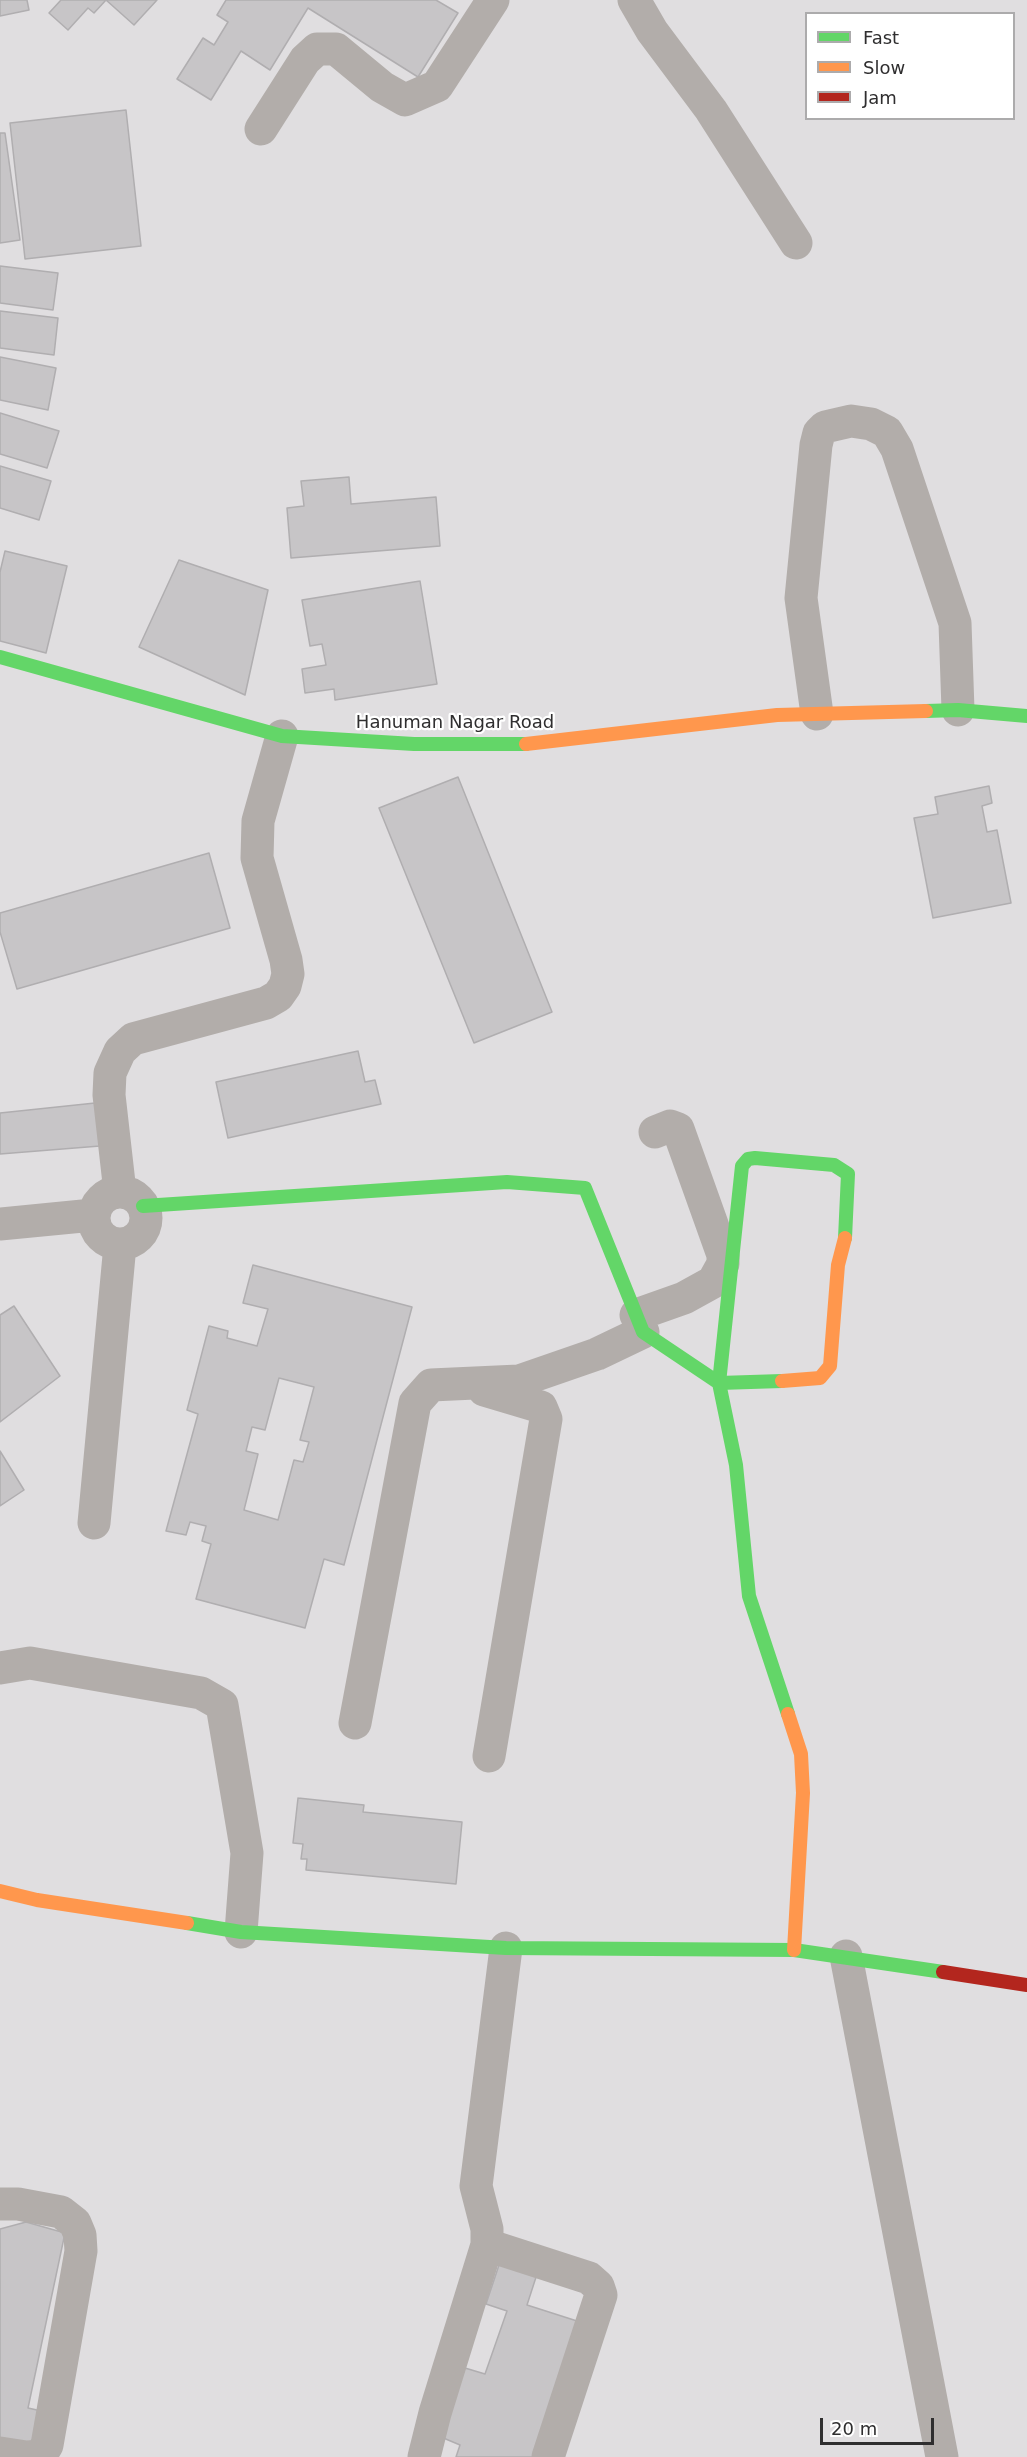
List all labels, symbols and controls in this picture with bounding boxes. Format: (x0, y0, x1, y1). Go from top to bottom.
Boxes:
legend (805, 12, 1015, 120)
text: Fast (863, 27, 899, 48)
text: Slow (863, 57, 905, 78)
text: Jam (863, 87, 897, 108)
street label: Hanuman Nagar Road (356, 712, 554, 734)
scale bar (823, 2406, 937, 2444)
text: 20 m (831, 2418, 877, 2439)

